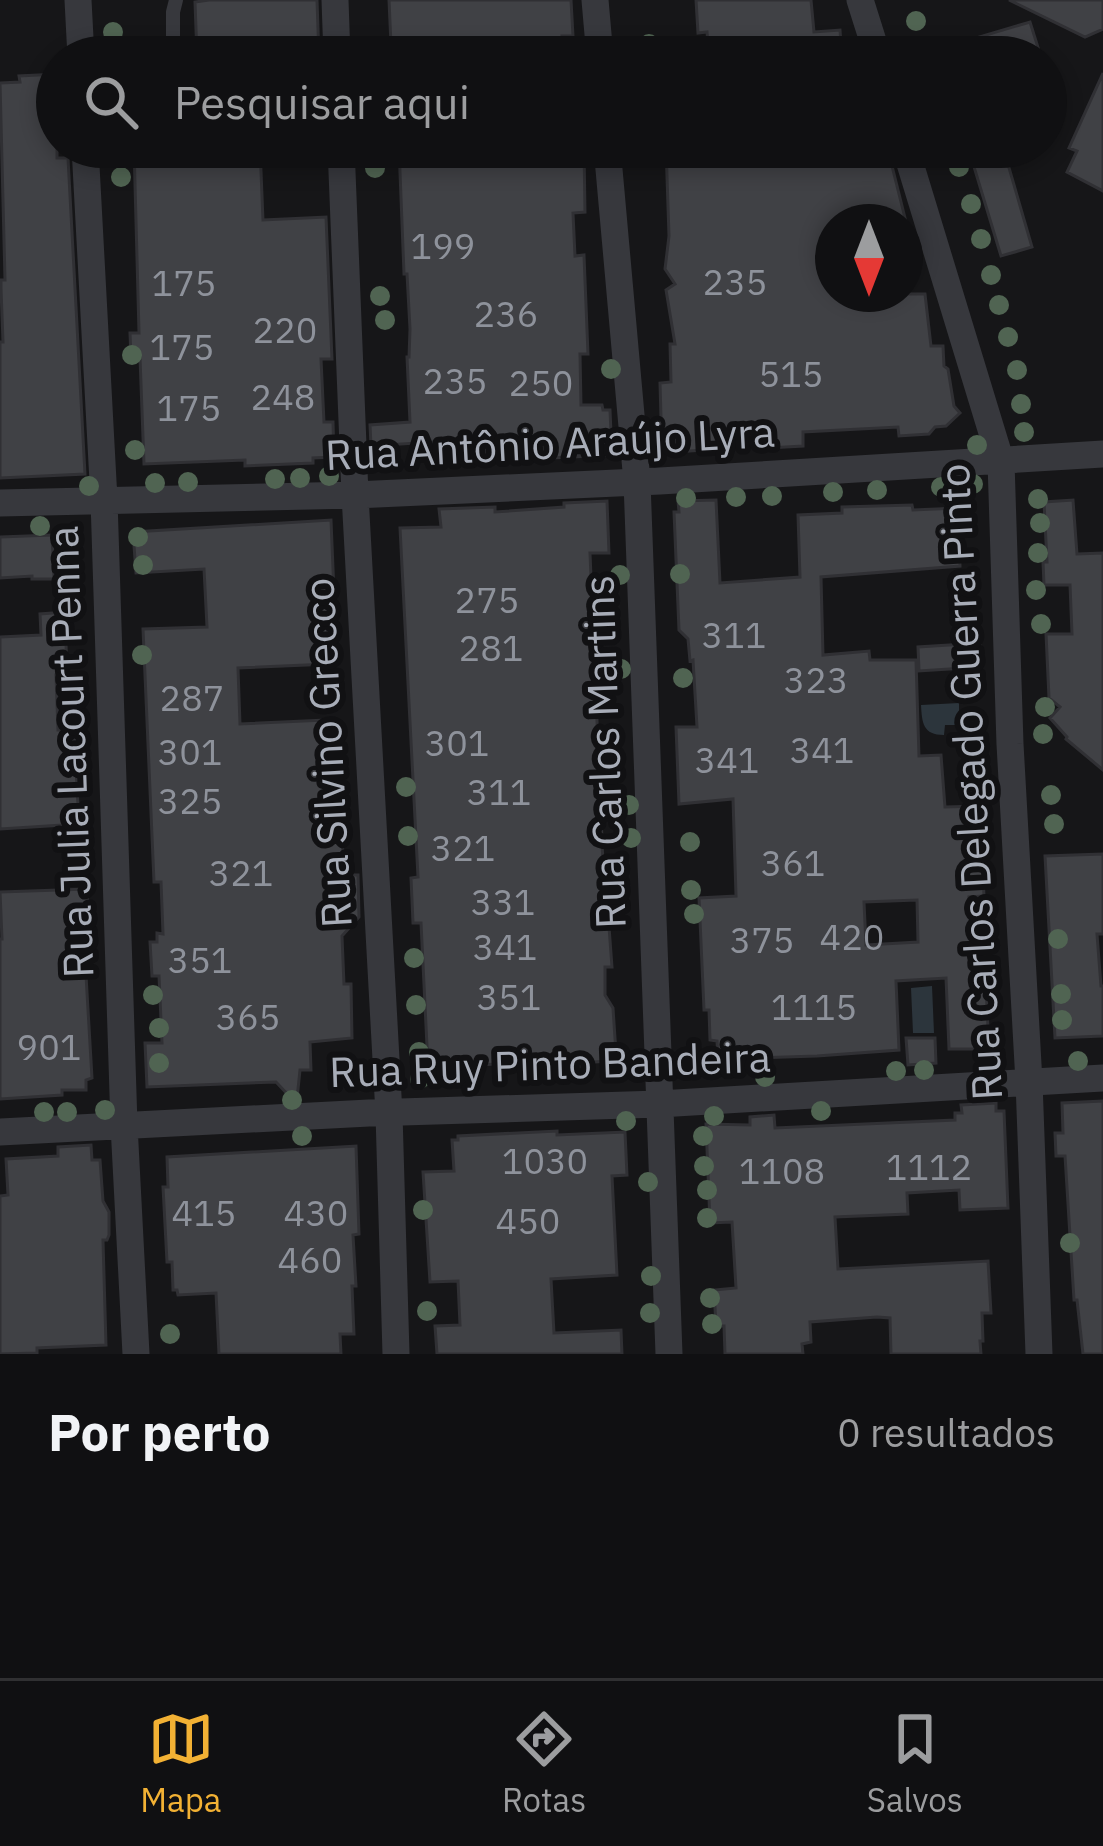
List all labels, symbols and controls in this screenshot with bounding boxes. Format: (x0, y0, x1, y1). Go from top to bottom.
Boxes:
search box (36, 36, 1067, 168)
icon: search (78, 69, 144, 135)
text: Pesquisar aqui (174, 73, 470, 131)
north arrow (815, 204, 923, 312)
house number: 199 (411, 222, 475, 269)
house number: 235 (703, 258, 767, 305)
house number: 175 (152, 259, 216, 306)
house number: 236 (474, 290, 538, 337)
house number: 220 (253, 306, 317, 353)
house number: 175 (150, 323, 214, 370)
house number: 515 (759, 350, 823, 397)
house number: 235 (423, 357, 487, 404)
house number: 250 (509, 359, 573, 406)
house number: 248 (251, 373, 315, 420)
house number: 175 (157, 384, 221, 431)
street label: Rua Antônio Araújo Lyra (324, 404, 776, 482)
street label: Rua Carlos Delegado Guerra Pinto (926, 462, 1014, 1102)
street label: Rua Julia Lacourt Penna (35, 525, 105, 979)
street label: Rua Carlos Martins (570, 574, 638, 930)
house number: 275 (455, 576, 519, 623)
street label: Rua Silvino Grecco (290, 577, 364, 929)
house number: 311 (702, 611, 766, 658)
house number: 281 (459, 624, 523, 671)
house number: 323 (784, 656, 848, 703)
house number: 287 (160, 674, 224, 721)
house number: 301 (425, 719, 489, 766)
house number: 341 (790, 726, 854, 773)
house number: 301 (158, 728, 222, 775)
house number: 341 (695, 736, 759, 783)
house number: 311 (467, 768, 531, 815)
house number: 325 (158, 777, 222, 824)
house number: 321 (431, 824, 495, 871)
house number: 361 (761, 839, 825, 886)
house number: 321 (209, 849, 273, 896)
house number: 331 (471, 878, 535, 925)
house number: 420 (820, 913, 884, 960)
house number: 375 (730, 916, 794, 963)
house number: 341 (473, 923, 537, 970)
house number: 351 (168, 936, 232, 983)
house number: 351 (477, 973, 541, 1020)
house number: 1115 (771, 983, 857, 1030)
house number: 365 (216, 993, 280, 1040)
house number: 901 (17, 1023, 81, 1070)
street label: Rua Ruy Pinto Bandeira (328, 1029, 772, 1099)
house number: 1030 (502, 1137, 588, 1184)
house number: 1112 (886, 1143, 972, 1190)
house number: 1108 (739, 1147, 825, 1194)
house number: 415 (172, 1189, 236, 1236)
house number: 430 (284, 1189, 348, 1236)
house number: 450 (496, 1197, 560, 1244)
house number: 460 (278, 1236, 342, 1283)
text: Por perto (48, 1399, 270, 1465)
text: 0 resultados (837, 1407, 1055, 1458)
tab: Mapa (140, 1706, 221, 1821)
tab: Rotas (502, 1706, 586, 1821)
tab: Salvos (867, 1706, 963, 1821)

